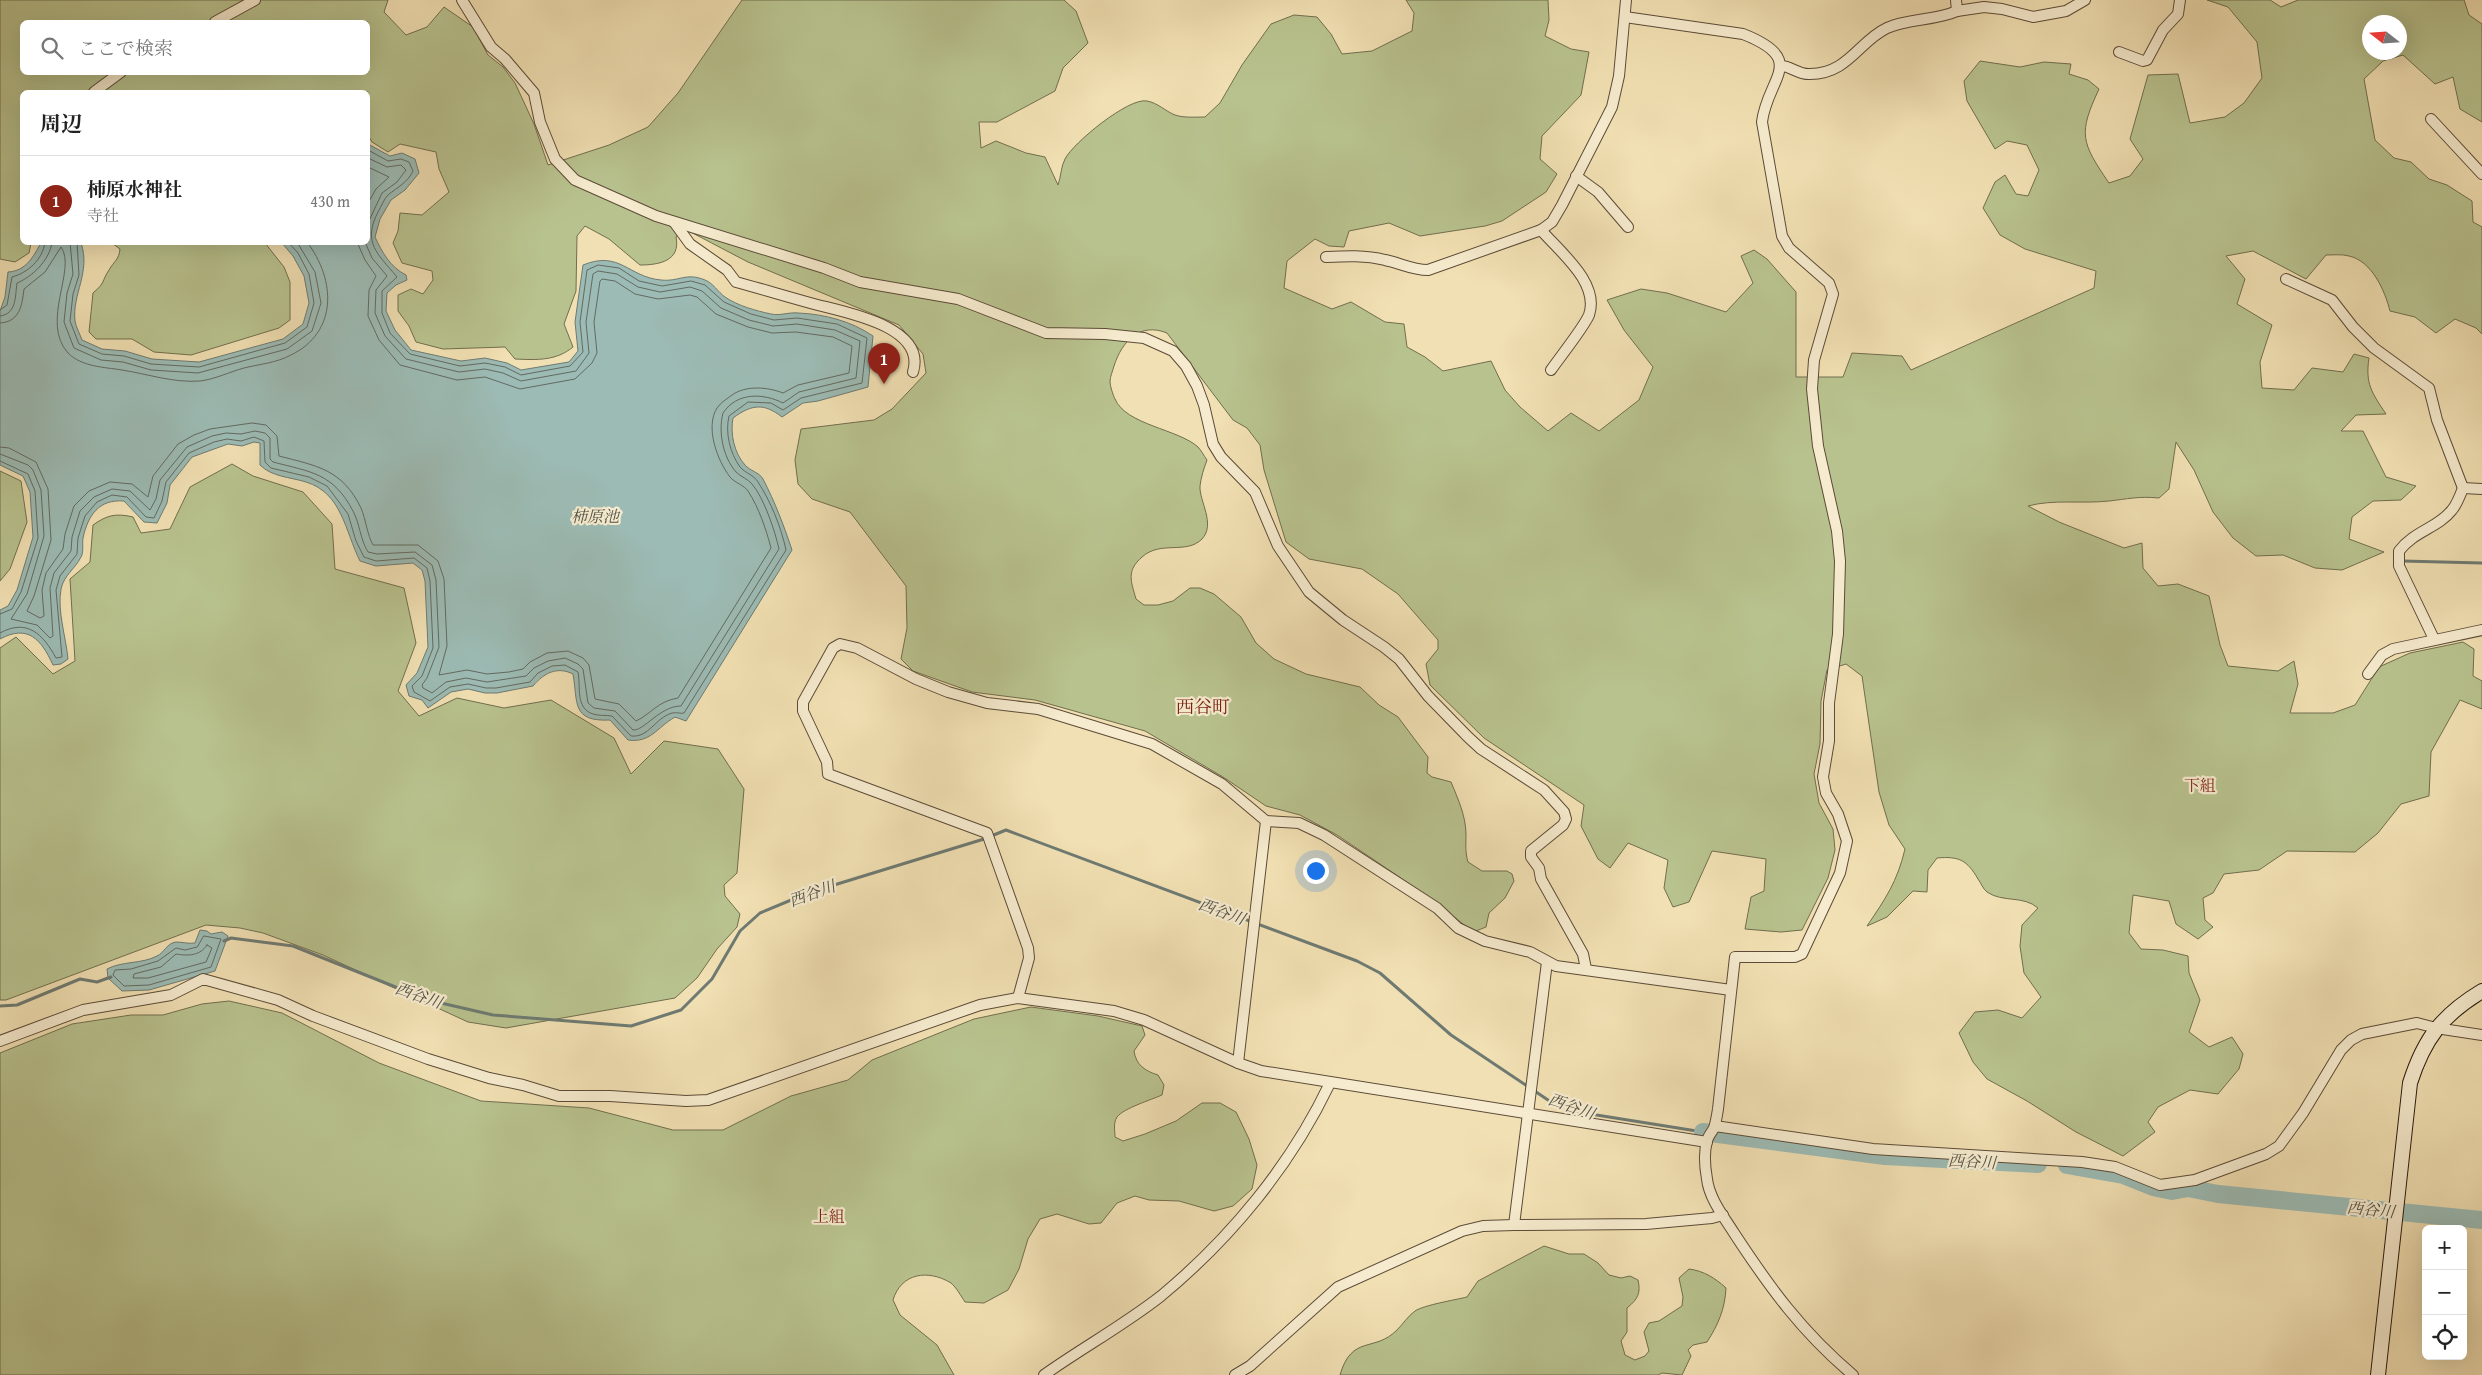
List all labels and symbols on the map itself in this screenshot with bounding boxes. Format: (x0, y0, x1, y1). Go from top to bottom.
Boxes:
north arrow (2362, 15, 2407, 60)
pin: 1 (868, 343, 900, 384)
water label: 柿原池 (571, 504, 621, 528)
district label: 西谷町 (1176, 693, 1230, 720)
district label: 下組 (2184, 773, 2216, 797)
your location (1303, 858, 1329, 884)
water label: 西谷川 (785, 873, 841, 912)
water label: 西谷川 (1195, 892, 1251, 931)
water label: 西谷川 (392, 976, 447, 1015)
water label: 西谷川 (1545, 1087, 1600, 1126)
water label: 西谷川 (1947, 1148, 1999, 1174)
water label: 西谷川 (2346, 1195, 2398, 1224)
district label: 上組 (813, 1204, 845, 1228)

